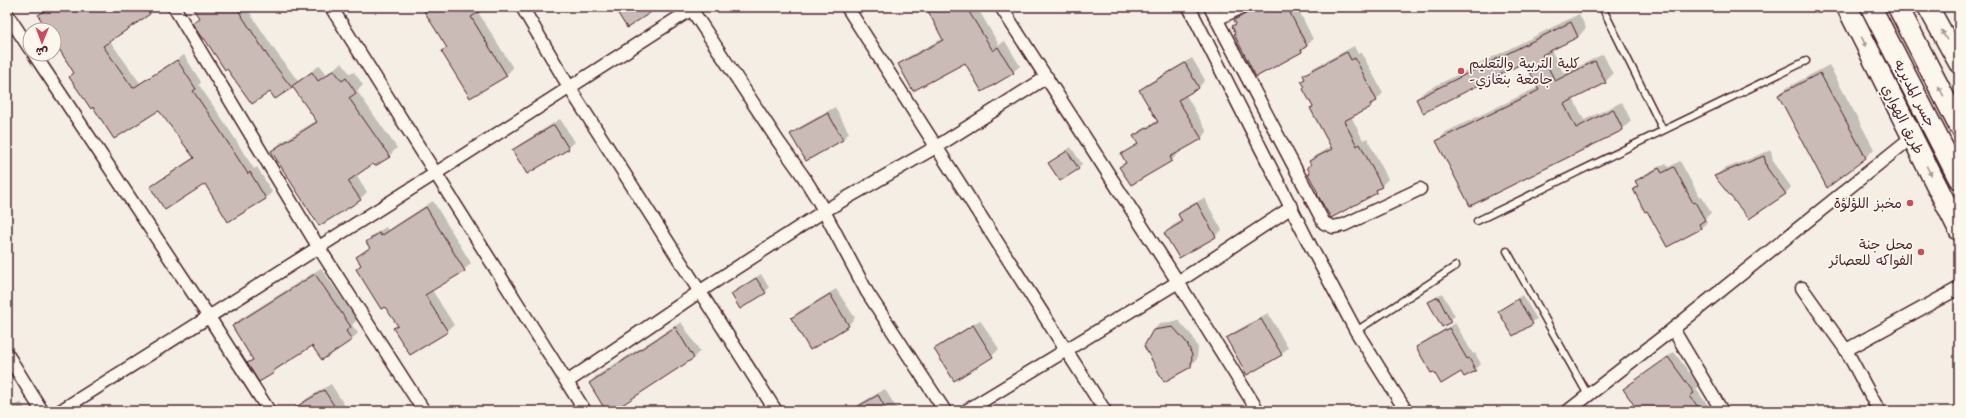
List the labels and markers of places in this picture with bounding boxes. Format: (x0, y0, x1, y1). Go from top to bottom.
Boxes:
place label: كلية التربية والتعليم -جامعة بنغازي (1469, 53, 1580, 91)
marker: كلية التربية والتعليم -جامعة بنغازي (1456, 66, 1466, 76)
place label: مخبز اللؤلؤة (1834, 193, 1902, 215)
marker: مخبز اللؤلؤة (1905, 198, 1915, 208)
place label: محل جنة الفواكه للعصائر (1828, 234, 1913, 272)
marker: محل جنة الفواكه للعصائر (1916, 247, 1926, 257)

